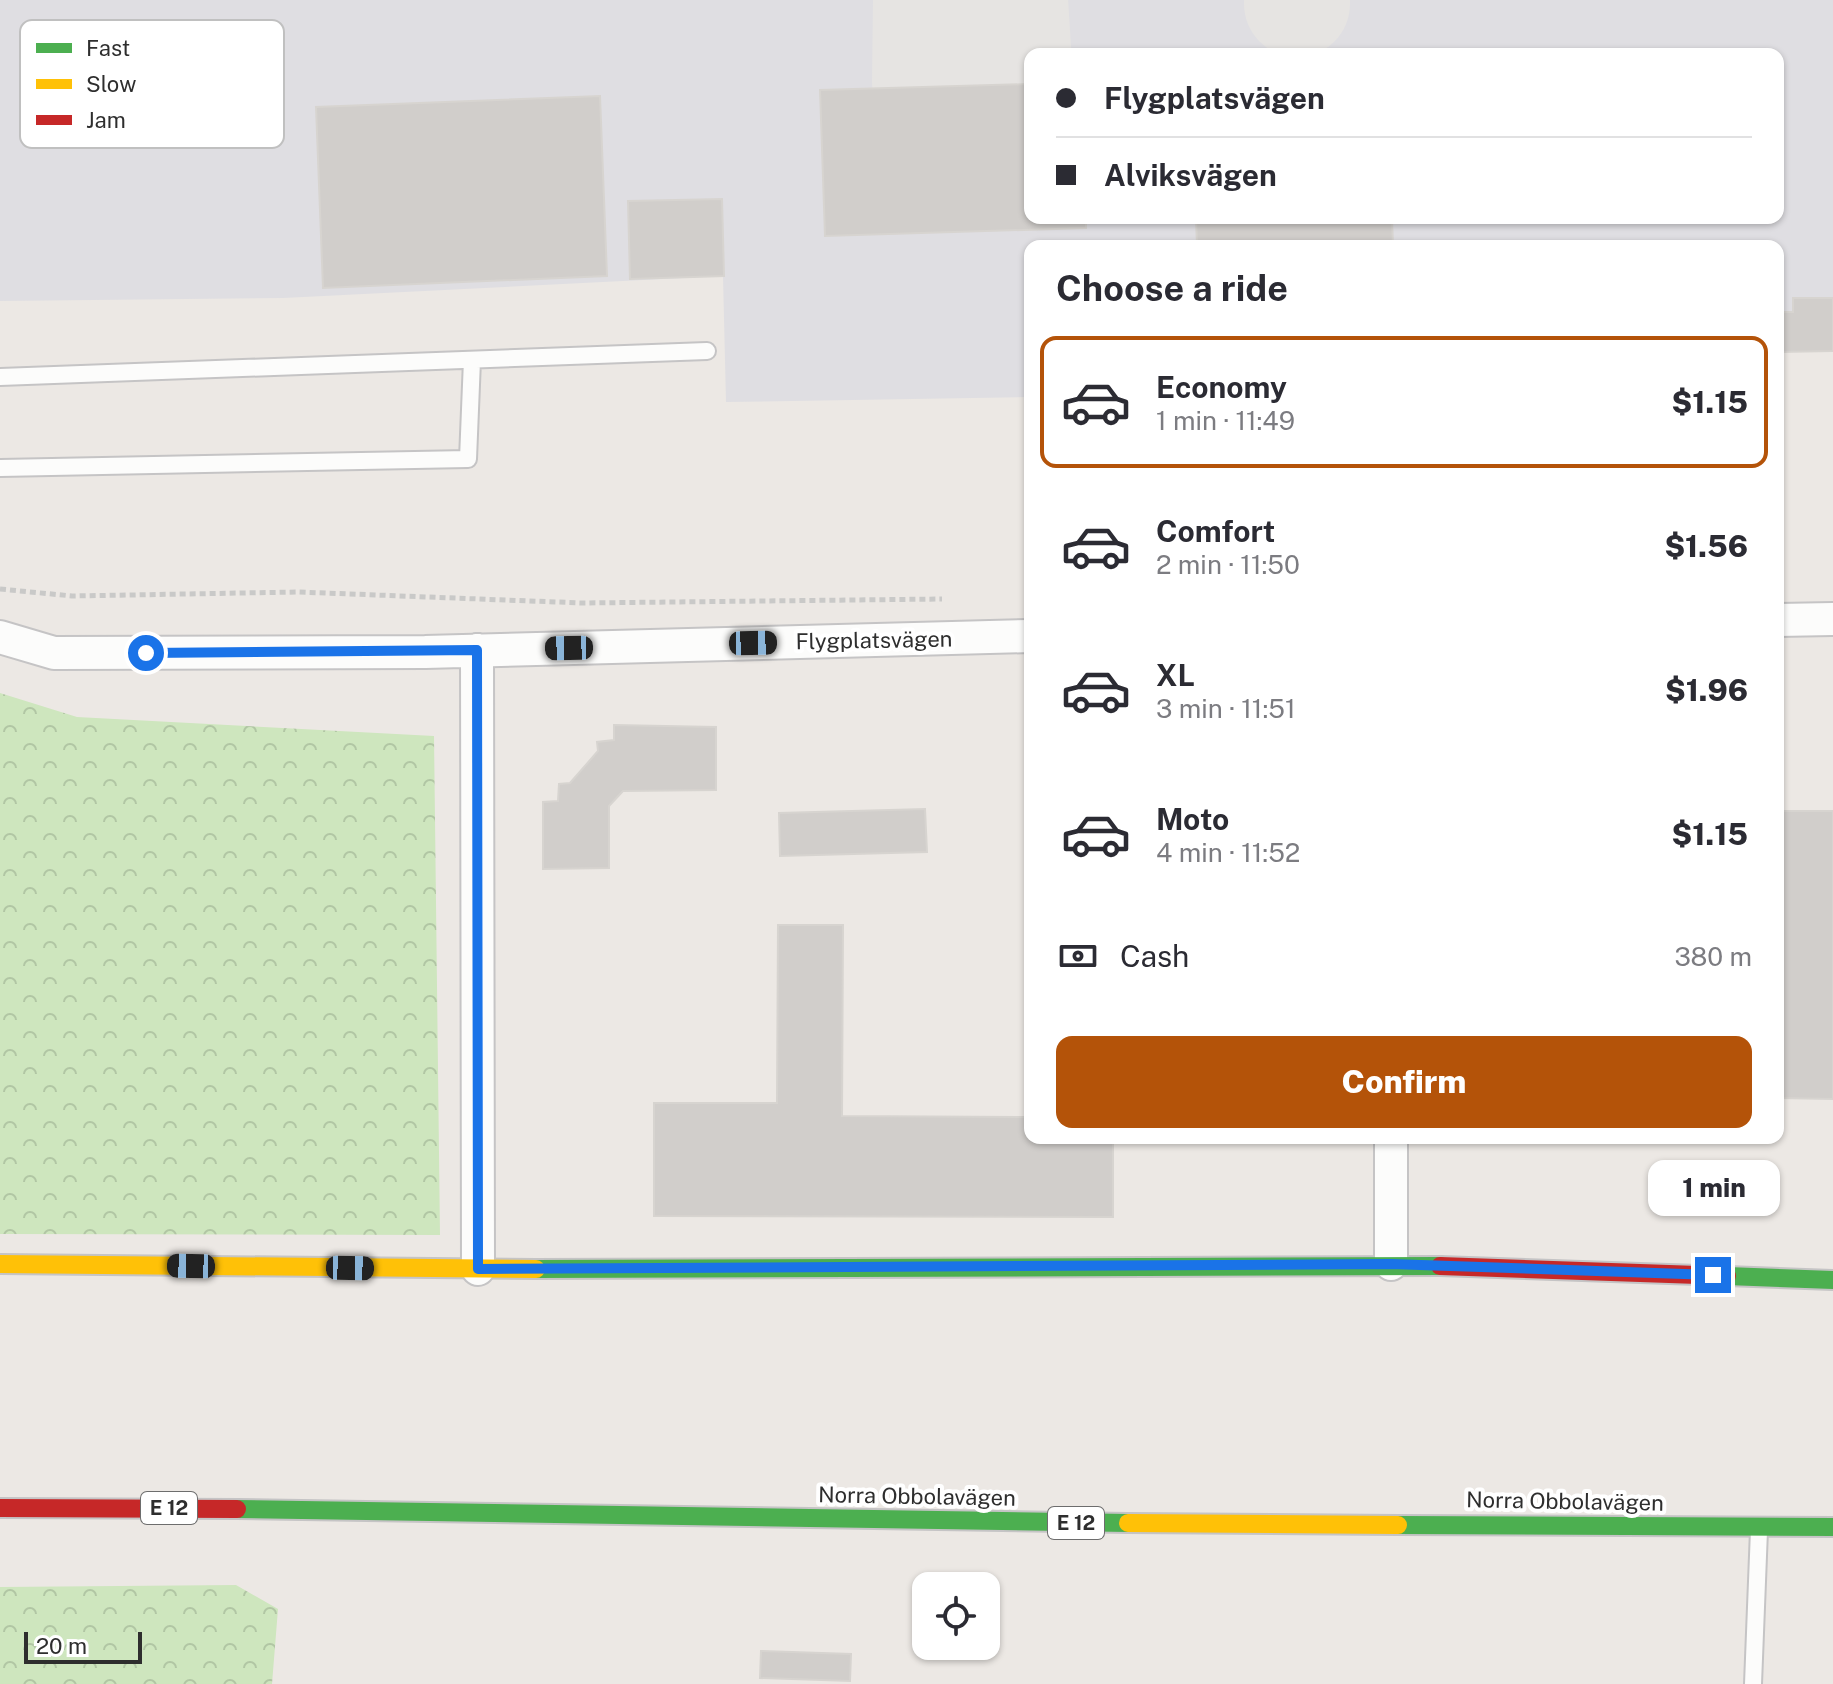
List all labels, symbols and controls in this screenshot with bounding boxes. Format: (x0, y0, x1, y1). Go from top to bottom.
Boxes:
legend (20, 20, 284, 148)
text: Fast (86, 35, 130, 61)
text: Slow (86, 71, 136, 97)
text: Flygplatsvägen (1104, 80, 1325, 116)
text: Jam (86, 107, 126, 133)
text: Alviksvägen (1104, 157, 1277, 193)
text: Choose a ride (1056, 267, 1288, 309)
icon: car (1060, 366, 1132, 438)
text: Economy (1156, 369, 1287, 405)
text: $1.15 (1672, 384, 1748, 420)
text: 1 min · 11:49 (1156, 405, 1295, 436)
icon: car (1060, 510, 1132, 582)
text: Comfort (1156, 513, 1275, 549)
text: $1.56 (1664, 528, 1748, 564)
text: 2 min · 11:50 (1156, 549, 1300, 580)
street label: Flygplatsvägen (795, 626, 953, 654)
car (729, 631, 777, 655)
route start (128, 635, 164, 671)
car (545, 636, 593, 660)
icon: car (1060, 654, 1132, 726)
text: XL (1156, 657, 1195, 693)
text: $1.96 (1665, 672, 1748, 708)
text: 3 min · 11:51 (1156, 693, 1296, 724)
icon: car (1060, 798, 1132, 870)
text: Moto (1156, 801, 1229, 837)
text: $1.15 (1672, 816, 1748, 852)
text: 4 min · 11:52 (1156, 837, 1300, 868)
icon: cash (1056, 934, 1100, 978)
text: Cash (1120, 938, 1189, 974)
text: 380 m (1674, 941, 1752, 972)
button: Confirm (1056, 1036, 1752, 1128)
callout: 1 min (1647, 1159, 1779, 1215)
text: 1 min (1682, 1172, 1746, 1203)
car (167, 1254, 215, 1278)
car (326, 1256, 374, 1280)
route end (1695, 1257, 1731, 1293)
street label: Norra Obbolavägen (818, 1481, 1016, 1511)
street label: Norra Obbolavägen (1466, 1486, 1664, 1516)
road number: E 12 (141, 1492, 197, 1524)
road number: E 12 (1048, 1507, 1104, 1539)
map controls (912, 1572, 1000, 1660)
button: locate (912, 1572, 1000, 1660)
scale bar (24, 1628, 142, 1664)
text: 20 m (36, 1633, 87, 1659)

